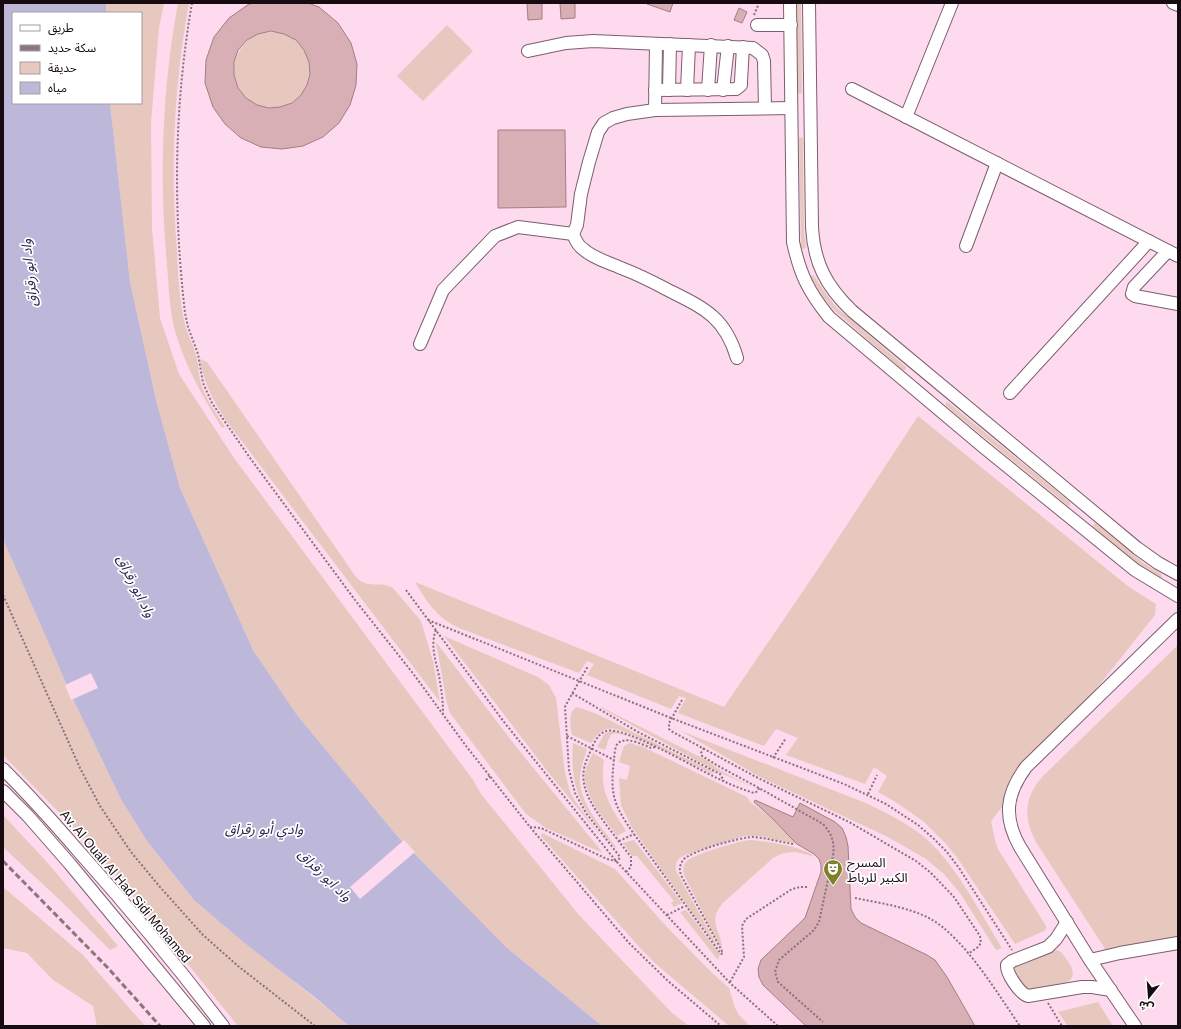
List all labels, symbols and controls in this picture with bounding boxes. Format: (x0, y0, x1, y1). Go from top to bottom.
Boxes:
legend (12, 12, 142, 104)
text: طريق (48, 21, 74, 36)
text: سكة حديد (48, 41, 96, 55)
text: حديقة (48, 61, 77, 75)
text: مياه (48, 81, 67, 95)
water label: واد ابو رقراق (17, 238, 42, 308)
water label: واد ابو رقراق (113, 552, 159, 620)
street label: Av. Al Ouali Al Had Sidi Mohamed (57, 807, 194, 966)
water label: وادي أبو رقراق (225, 820, 303, 840)
water label: واد ابو رقراق (294, 846, 355, 905)
place label: المسرح الكبير للرباط (847, 855, 908, 885)
theatre icon: المسرح الكبير للرباط (822, 858, 844, 886)
north arrow (1129, 977, 1169, 1017)
text: ش (1137, 998, 1155, 1015)

